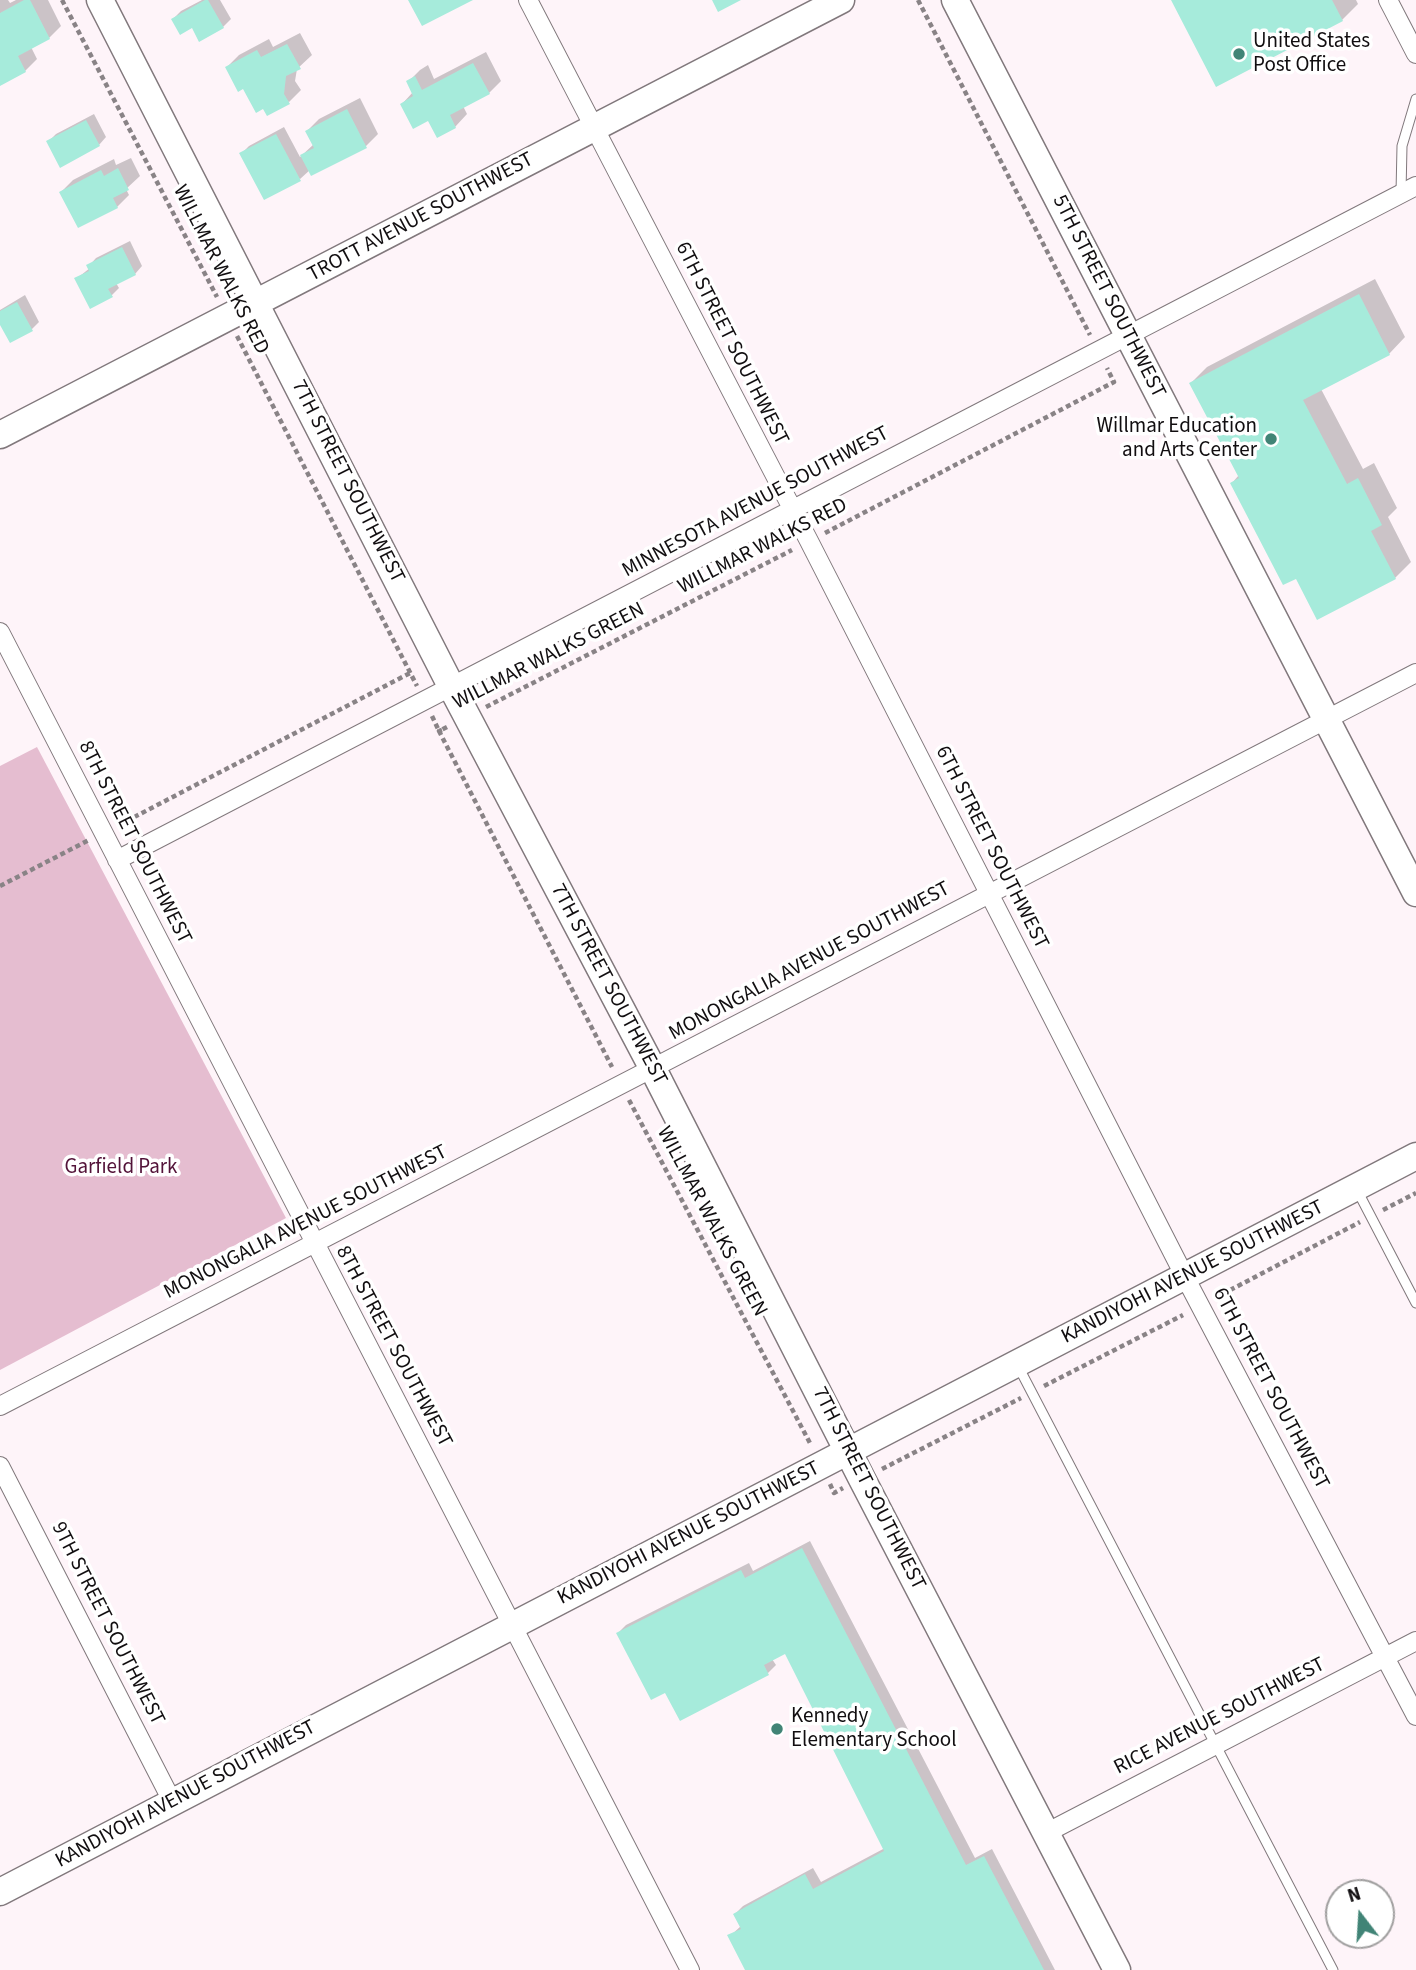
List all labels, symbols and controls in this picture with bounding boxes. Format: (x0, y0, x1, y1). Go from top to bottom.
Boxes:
place label: United States Post Office (1253, 29, 1370, 79)
marker: United States Post Office (1231, 46, 1247, 62)
street label: TROTT AVENUE SOUTHWEST (304, 148, 538, 288)
street label: WILLMAR WALKS RED (166, 181, 274, 359)
street label: 5TH STREET SOUTHWEST (1046, 191, 1170, 403)
street label: 6TH STREET SOUTHWEST (669, 238, 793, 450)
street label: 7TH STREET SOUTHWEST (285, 376, 409, 588)
place label: Willmar Education and Arts Center (1096, 414, 1257, 464)
street label: MINNESOTA AVENUE SOUTHWEST (618, 422, 894, 584)
marker: Willmar Education and Arts Center (1263, 431, 1279, 447)
street label: WILLMAR WALKS RED (674, 493, 852, 601)
street label: WILLMAR WALKS GREEN (449, 598, 649, 716)
street label: 8TH STREET SOUTHWEST (72, 737, 196, 949)
street label: 6TH STREET SOUTHWEST (929, 742, 1053, 954)
street label: MONONGALIA AVENUE SOUTHWEST (665, 877, 955, 1047)
street label: 7TH STREET SOUTHWEST (544, 880, 672, 1090)
street label: WILLMAR WALKS GREEN (650, 1123, 772, 1321)
street label: MONONGALIA AVENUE SOUTHWEST (160, 1140, 452, 1306)
park label: Garfield Park (64, 1155, 178, 1181)
street label: KANDIYOHI AVENUE SOUTHWEST (1058, 1196, 1328, 1350)
street label: 8TH STREET SOUTHWEST (329, 1242, 457, 1452)
street label: 6TH STREET SOUTHWEST (1206, 1284, 1334, 1494)
street label: 7TH STREET SOUTHWEST (806, 1383, 930, 1595)
street label: KANDIYOHI AVENUE SOUTHWEST (554, 1457, 824, 1611)
street label: 9TH STREET SOUTHWEST (45, 1518, 169, 1730)
street label: RICE AVENUE SOUTHWEST (1110, 1653, 1330, 1781)
place label: Kennedy Elementary School (791, 1704, 957, 1754)
street label: KANDIYOHI AVENUE SOUTHWEST (52, 1716, 320, 1874)
marker: Kennedy Elementary School (769, 1721, 785, 1737)
north arrow (1325, 1879, 1395, 1949)
text: N (1344, 1881, 1364, 1910)

